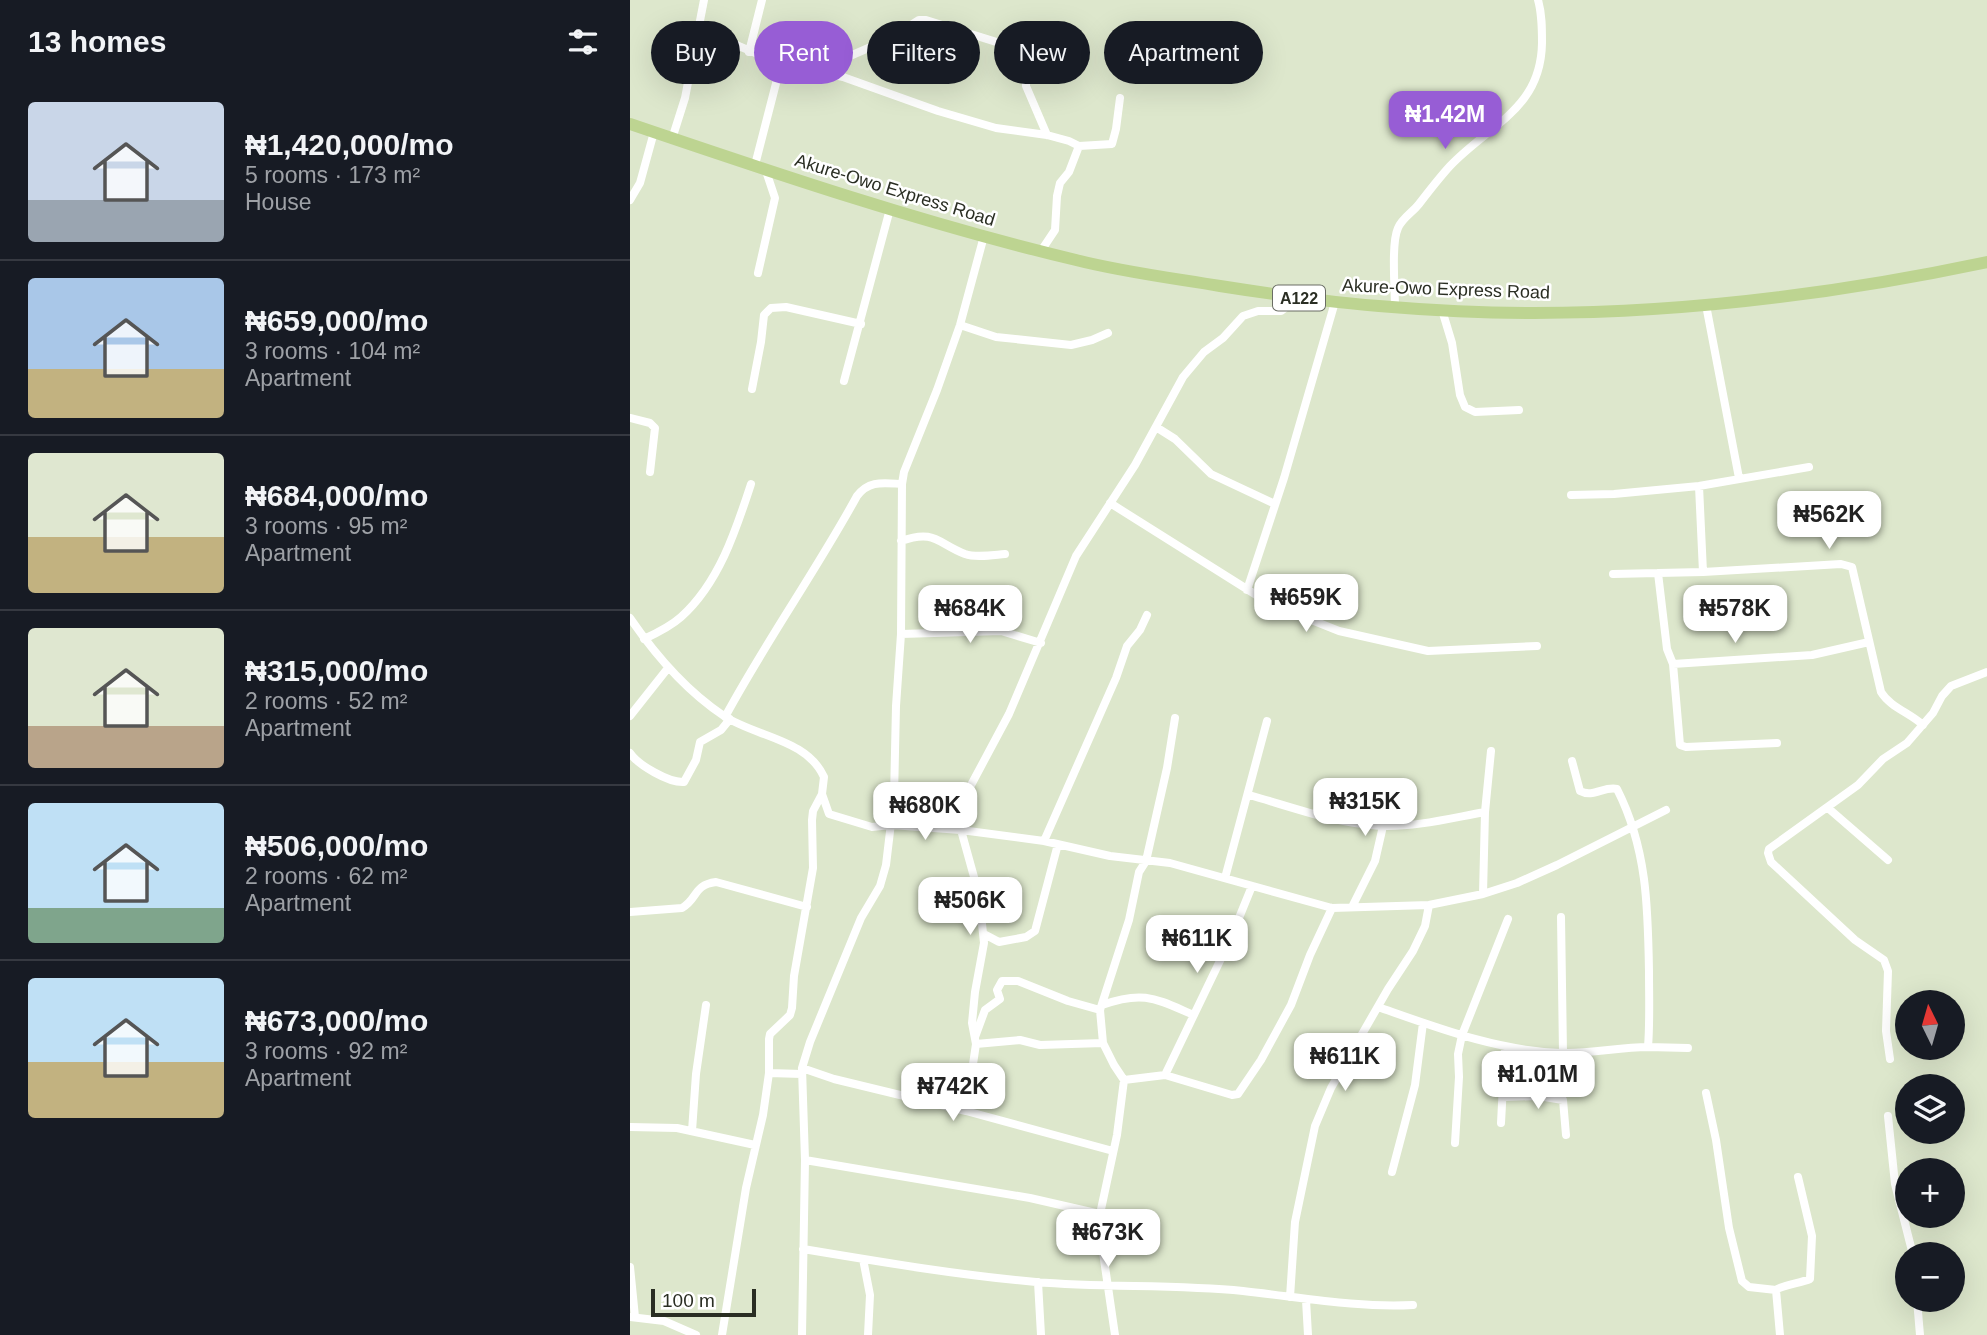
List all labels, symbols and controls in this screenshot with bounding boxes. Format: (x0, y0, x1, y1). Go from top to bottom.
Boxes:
chip: Buy (651, 21, 740, 84)
chip: Rent (754, 21, 853, 84)
chip: Filters (867, 21, 980, 84)
chip: New (994, 21, 1090, 84)
chip: Apartment (1104, 21, 1263, 84)
icon: filters (564, 23, 602, 61)
text: 13 homes (28, 25, 166, 58)
pin: ₦1.42M (1388, 92, 1502, 151)
text: ₦1.42M (1405, 101, 1485, 127)
text: ₦1,420,000/mo (245, 128, 453, 161)
icon: home (84, 130, 168, 214)
street label: Akure-Owo Express Road (793, 150, 997, 230)
text: 5 rooms · 173 m² (245, 162, 420, 188)
text: House (245, 189, 311, 215)
street label: Akure-Owo Express Road (1342, 275, 1550, 303)
road number: A122 (1273, 286, 1325, 310)
text: ₦659,000/mo (245, 304, 428, 337)
icon: home (84, 306, 168, 390)
text: 3 rooms · 104 m² (245, 338, 420, 364)
text: Apartment (245, 365, 351, 391)
text: ₦684,000/mo (245, 479, 428, 512)
icon: home (84, 481, 168, 565)
pin: ₦562K (1780, 491, 1878, 551)
text: ₦562K (1793, 501, 1865, 527)
text: 3 rooms · 95 m² (245, 513, 407, 539)
text: Apartment (245, 540, 351, 566)
pin: ₦659K (1257, 574, 1355, 634)
text: ₦659K (1270, 584, 1342, 610)
pin: ₦684K (921, 586, 1019, 645)
pin: ₦578K (1686, 586, 1784, 645)
text: ₦684K (934, 595, 1006, 621)
text: ₦578K (1699, 595, 1771, 621)
text: ₦315,000/mo (245, 654, 428, 687)
icon: home (84, 656, 168, 740)
text: 2 rooms · 52 m² (245, 688, 407, 714)
text: Apartment (245, 715, 351, 741)
pin: ₦315K (1316, 778, 1414, 838)
pin: ₦680K (876, 782, 974, 842)
text: ₦315K (1329, 788, 1401, 814)
text: ₦680K (889, 792, 961, 818)
text: ₦506,000/mo (245, 829, 428, 862)
icon: home (84, 831, 168, 915)
text: 2 rooms · 62 m² (245, 863, 407, 889)
pin: ₦506K (921, 878, 1019, 937)
text: ₦506K (934, 887, 1006, 913)
text: Apartment (245, 890, 351, 916)
pin: ₦611K (1148, 916, 1246, 975)
text: ₦611K (1162, 925, 1232, 951)
north arrow (1895, 990, 1965, 1060)
map controls (1895, 990, 1965, 1312)
text: ₦673,000/mo (245, 1004, 428, 1037)
icon: home (84, 1006, 168, 1090)
pin: ₦611K (1296, 1034, 1394, 1093)
text: 3 rooms · 92 m² (245, 1038, 407, 1064)
text: ₦611K (1310, 1043, 1380, 1069)
pin: ₦1.01M (1481, 1052, 1595, 1111)
text: ₦1.01M (1498, 1061, 1578, 1087)
pin: ₦742K (904, 1064, 1002, 1123)
text: Apartment (245, 1065, 351, 1091)
text: ₦742K (917, 1073, 989, 1099)
button: layers (1895, 1074, 1965, 1144)
button: + (1895, 1158, 1965, 1228)
pin: ₦673K (1059, 1210, 1157, 1269)
text: ₦673K (1072, 1219, 1144, 1245)
button: − (1895, 1242, 1965, 1312)
scale bar (651, 1286, 756, 1318)
text: 100 m (662, 1290, 715, 1311)

